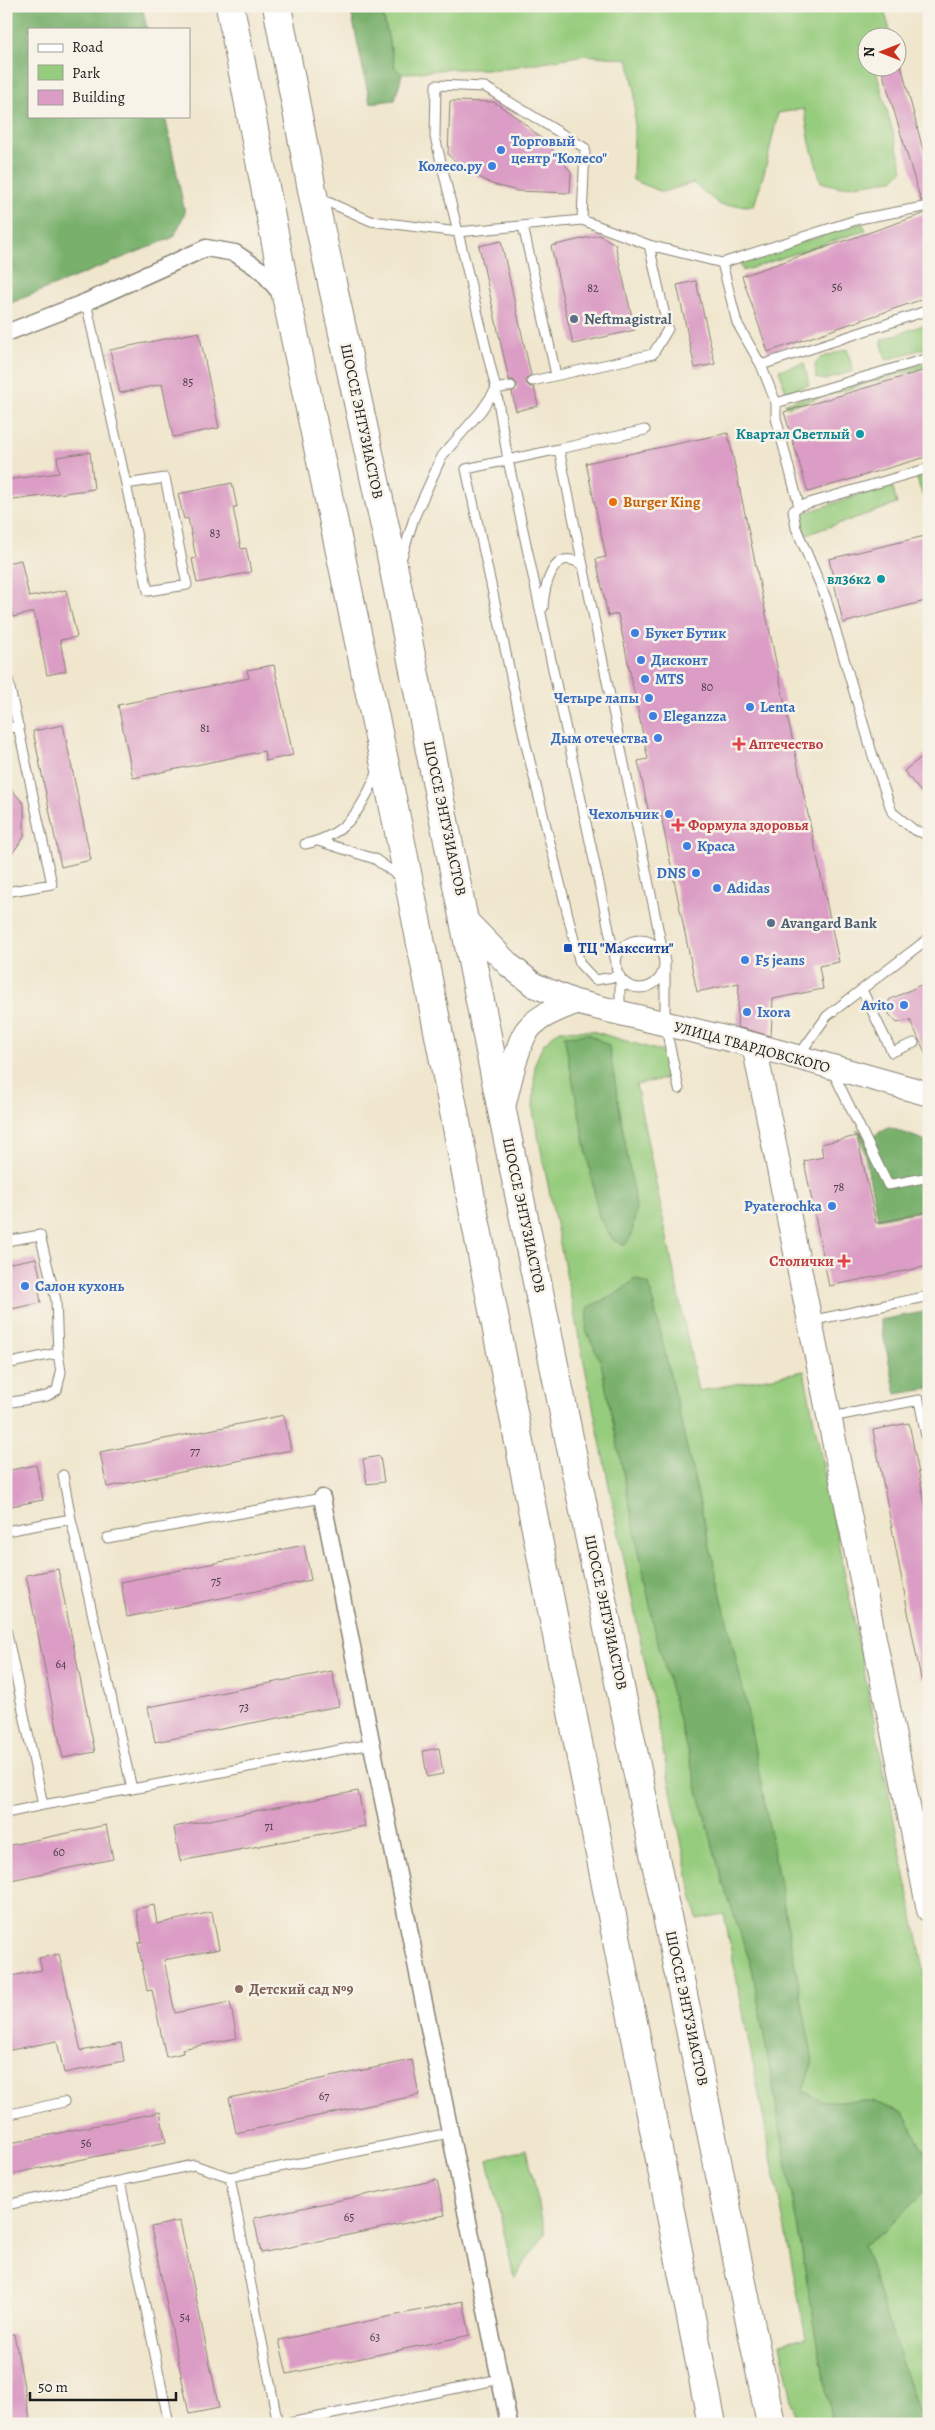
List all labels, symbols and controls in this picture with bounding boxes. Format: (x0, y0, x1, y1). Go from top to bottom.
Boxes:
legend (28, 28, 190, 118)
north arrow (858, 28, 908, 78)
text: Road (72, 37, 104, 57)
text: N (860, 47, 879, 57)
text: Park (72, 63, 101, 83)
text: Building (72, 87, 125, 107)
place label: Торговый центр "Колесо" (511, 131, 607, 168)
marker: Торговый центр "Колесо" (495, 144, 507, 156)
place label: Колесо.ру (418, 156, 483, 176)
marker: Колесо.ру (486, 160, 498, 172)
house number: 56 (832, 279, 843, 295)
house number: 82 (587, 280, 599, 296)
place label: Neftmagistral (584, 309, 672, 329)
marker: Neftmagistral (568, 313, 580, 325)
street label: ШОССЕ ЭНТУЗИАСТОВ (336, 342, 388, 500)
house number: 85 (183, 374, 193, 390)
place label: Квартал Светлый (736, 424, 850, 444)
marker: Квартал Светлый (854, 428, 866, 440)
place label: Burger King (623, 492, 701, 512)
marker: Burger King (607, 496, 619, 508)
house number: 83 (210, 525, 220, 541)
place label: вл36к2 (827, 569, 872, 589)
marker: вл36к2 (875, 573, 887, 585)
place label: Букет Бутик (645, 623, 726, 643)
marker: Букет Бутик (629, 627, 641, 639)
place label: Дисконт (651, 650, 708, 670)
marker: Дисконт (635, 654, 647, 666)
place label: MTS (655, 669, 684, 689)
marker: MTS (639, 673, 651, 685)
house number: 80 (701, 679, 713, 695)
place label: Четыре лапы (554, 688, 639, 708)
marker: Четыре лапы (643, 692, 655, 704)
place label: Lenta (760, 697, 796, 717)
marker: Lenta (744, 701, 756, 713)
place label: Eleganzza (663, 706, 728, 726)
marker: Eleganzza (647, 710, 659, 722)
house number: 81 (200, 720, 210, 736)
place label: Дым отечества (551, 728, 649, 748)
marker: Дым отечества (652, 732, 664, 744)
place label: Аптечество (748, 734, 824, 754)
marker: Аптечество (733, 738, 745, 750)
street label: ШОССЕ ЭНТУЗИАСТОВ (419, 739, 471, 897)
place label: Чехольчик (589, 804, 659, 824)
marker: Чехольчик (663, 808, 675, 820)
place label: Формула здоровья (688, 815, 809, 835)
marker: Формула здоровья (672, 819, 684, 831)
place label: Краса (697, 836, 736, 856)
marker: Краса (681, 840, 693, 852)
place label: DNS (657, 863, 686, 883)
marker: DNS (690, 867, 702, 879)
place label: Adidas (726, 878, 770, 898)
marker: Adidas (711, 882, 723, 894)
place label: Avangard Bank (780, 913, 877, 933)
marker: Avangard Bank (765, 917, 777, 929)
place label: ТЦ "Макссити" (578, 938, 674, 958)
marker: ТЦ "Макссити" (562, 942, 574, 954)
place label: F5 jeans (755, 950, 805, 970)
marker: F5 jeans (739, 954, 751, 966)
place label: Avito (860, 995, 894, 1015)
marker: Avito (898, 999, 910, 1011)
place label: Ixora (757, 1002, 791, 1022)
marker: Ixora (741, 1006, 753, 1018)
street label: УЛИЦА ТВАРДОВСКОГО (672, 1017, 832, 1077)
street label: ШОССЕ ЭНТУЗИАСТОВ (498, 1136, 550, 1294)
house number: 78 (834, 1179, 845, 1195)
place label: Pyaterochka (744, 1196, 823, 1216)
marker: Pyaterochka (826, 1200, 838, 1212)
place label: Столички (769, 1251, 834, 1271)
marker: Столички (838, 1255, 850, 1267)
place label: Салон кухонь (35, 1276, 124, 1296)
marker: Салон кухонь (19, 1280, 31, 1292)
house number: 77 (190, 1443, 201, 1459)
street label: ШОССЕ ЭНТУЗИАСТОВ (580, 1533, 632, 1691)
house number: 75 (211, 1573, 221, 1589)
house number: 64 (56, 1656, 67, 1672)
house number: 73 (239, 1699, 249, 1715)
house number: 71 (264, 1818, 274, 1834)
house number: 60 (53, 1844, 65, 1860)
street label: ШОССЕ ЭНТУЗИАСТОВ (661, 1929, 713, 2087)
place label: Детский сад №9 (249, 1979, 353, 1999)
marker: Детский сад №9 (233, 1983, 245, 1995)
house number: 67 (319, 2088, 330, 2104)
house number: 56 (81, 2135, 92, 2151)
house number: 65 (344, 2209, 354, 2225)
house number: 54 (180, 2309, 191, 2325)
house number: 63 (370, 2329, 380, 2345)
scale bar (30, 2370, 176, 2402)
text: 50 m (38, 2377, 68, 2397)

